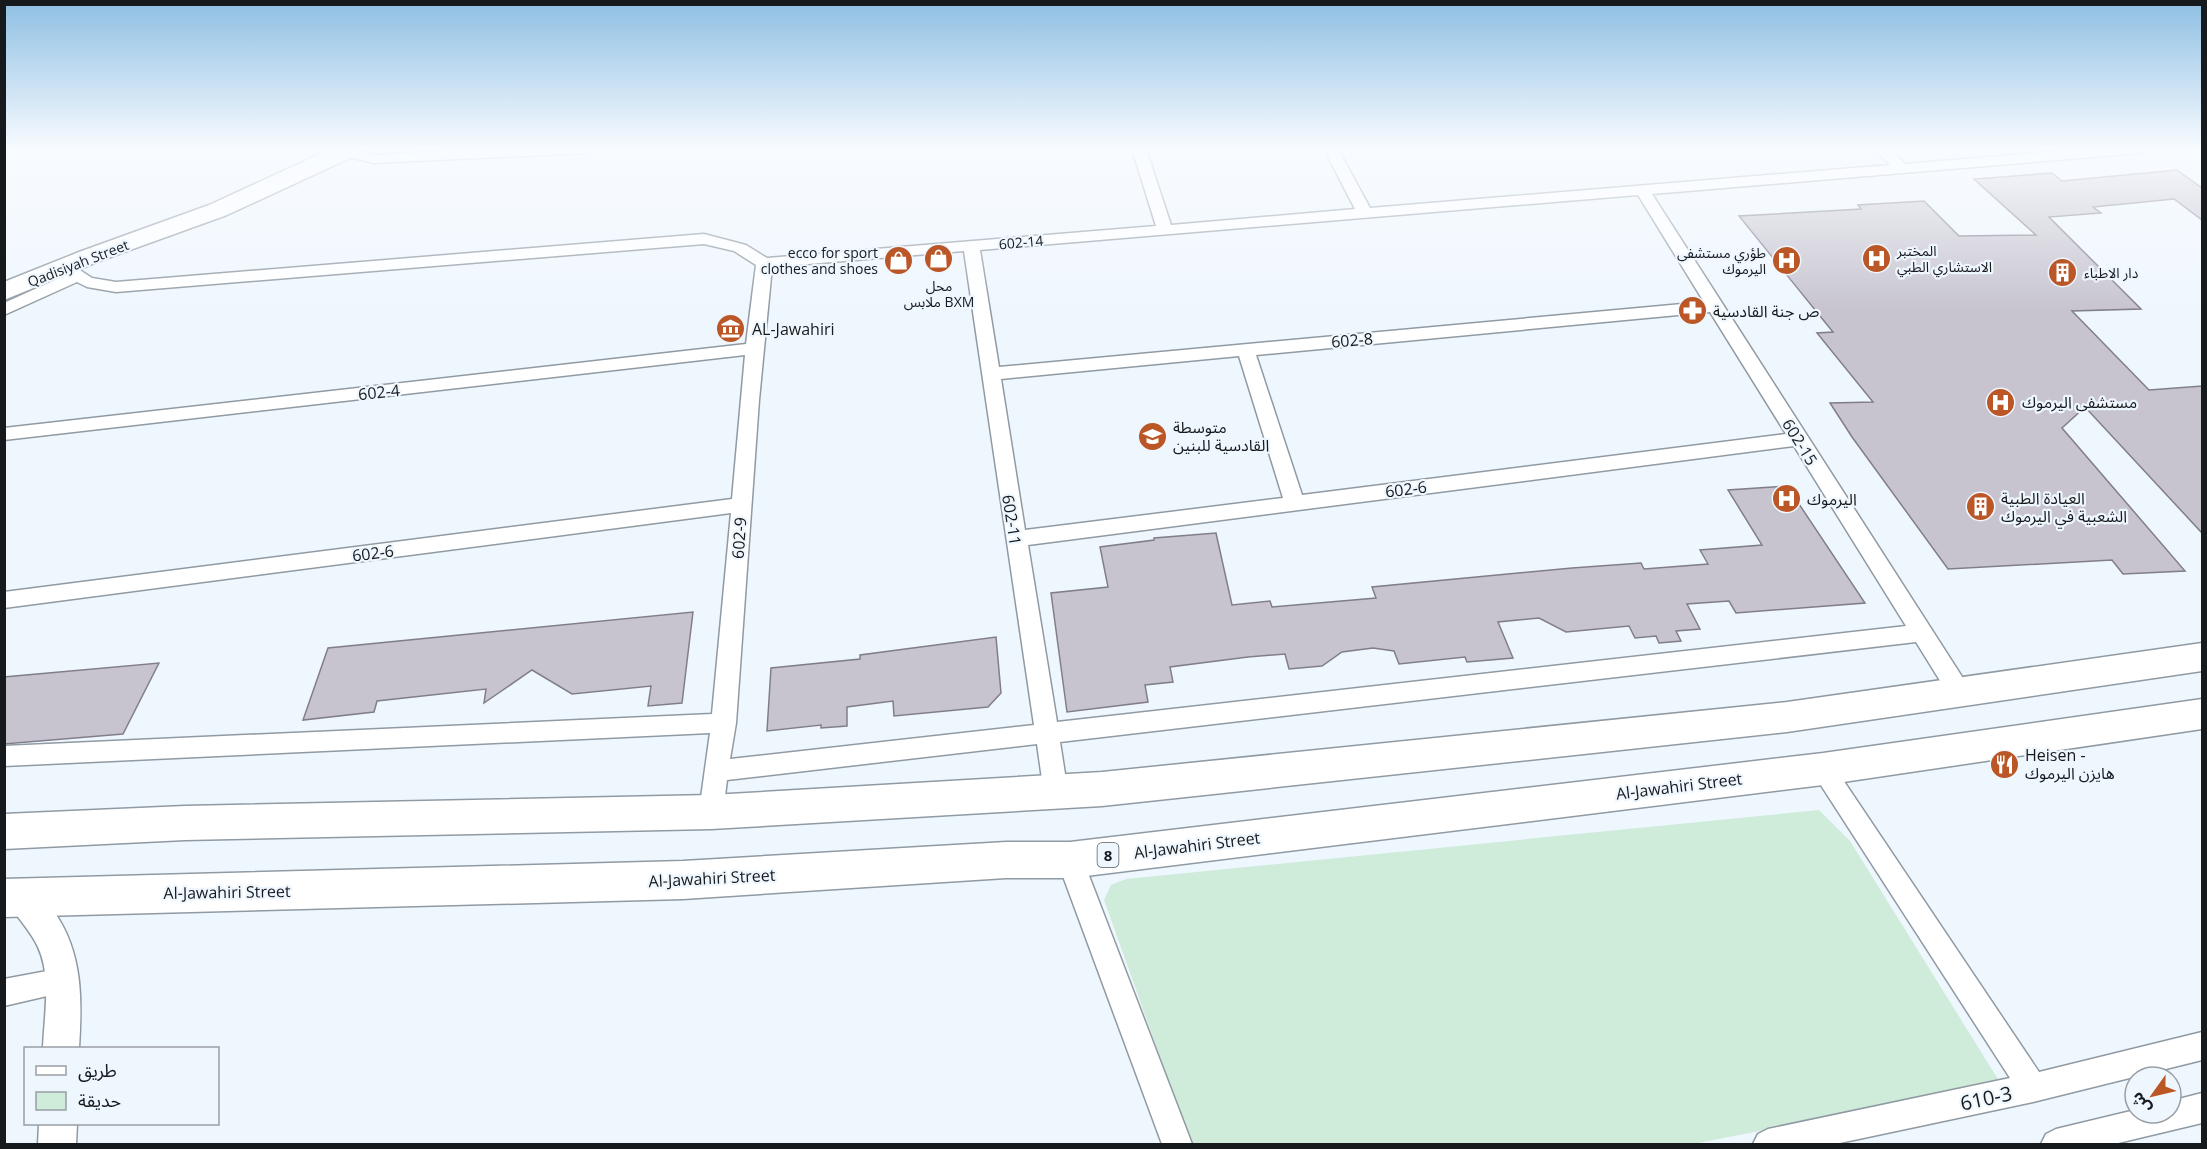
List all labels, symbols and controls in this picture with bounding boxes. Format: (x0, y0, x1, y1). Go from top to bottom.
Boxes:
street label: 602-14 (998, 231, 1044, 253)
street label: Qadisiyah Street (25, 235, 131, 291)
place label: المختبر الاستشاري الطبي (1896, 241, 1992, 278)
shop icon: محل ملابس BXM (923, 242, 955, 274)
hospital icon: المختبر الاستشاري الطبي (1860, 242, 1892, 274)
place label: ecco for sport clothes and shoes (761, 243, 878, 278)
place label: طؤري مستشفى اليرموك (1677, 243, 1766, 278)
shop icon: ecco for sport clothes and shoes (883, 244, 915, 276)
hospital icon: طؤري مستشفى اليرموك (1771, 244, 1803, 276)
building icon: دار الاطباء (2047, 256, 2079, 288)
place label: دار الاطباء (2084, 263, 2139, 282)
place label: محل ملابس BXM (904, 276, 974, 311)
pharmacy icon: ص جنة القادسية (1676, 295, 1708, 327)
place label: ص جنة القادسية (1713, 300, 1819, 322)
museum icon: AL-Jawahiri (715, 313, 747, 345)
place label: AL-Jawahiri (752, 318, 835, 340)
street label: 602-8 (1330, 327, 1374, 353)
street label: 602-4 (357, 379, 401, 405)
hospital icon: مستشفى اليرموك (1985, 386, 2017, 418)
place label: مستشفى اليرموك (2022, 391, 2137, 413)
street label: 602-15 (1777, 415, 1823, 469)
place label: متوسطة القادسية للبنين (1173, 416, 1269, 456)
school or university icon: متوسطة القادسية للبنين (1136, 420, 1168, 452)
street label: 602-6 (1384, 476, 1428, 502)
hospital icon: اليرموك (1770, 483, 1802, 515)
place label: العيادة الطبية الشعبية في اليرموك (2001, 487, 2127, 529)
place label: اليرموك (1807, 488, 1857, 510)
building icon: العيادة الطبية الشعبية في اليرموك (1964, 491, 1996, 523)
street label: 602-11 (997, 493, 1027, 547)
street label: 602-9 (727, 516, 751, 560)
street label: 602-6 (351, 540, 395, 566)
place label: Heisen - هايزن اليرموك (2025, 744, 2115, 784)
restaurant icon: Heisen - هايزن اليرموك (1988, 748, 2020, 780)
street label: Al-Jawahiri Street (1615, 767, 1744, 805)
street label: Al-Jawahiri Street (1133, 826, 1262, 864)
road number: 8 (1098, 843, 1118, 867)
street label: Al-Jawahiri Street (648, 864, 776, 892)
street label: Al-Jawahiri Street (163, 880, 291, 904)
legend (24, 1047, 219, 1125)
text: طريق (78, 1058, 117, 1082)
north arrow (2123, 1065, 2183, 1125)
street label: 610-3 (1958, 1079, 2014, 1117)
text: حديقة (78, 1088, 121, 1112)
text: ش (2125, 1088, 2156, 1119)

